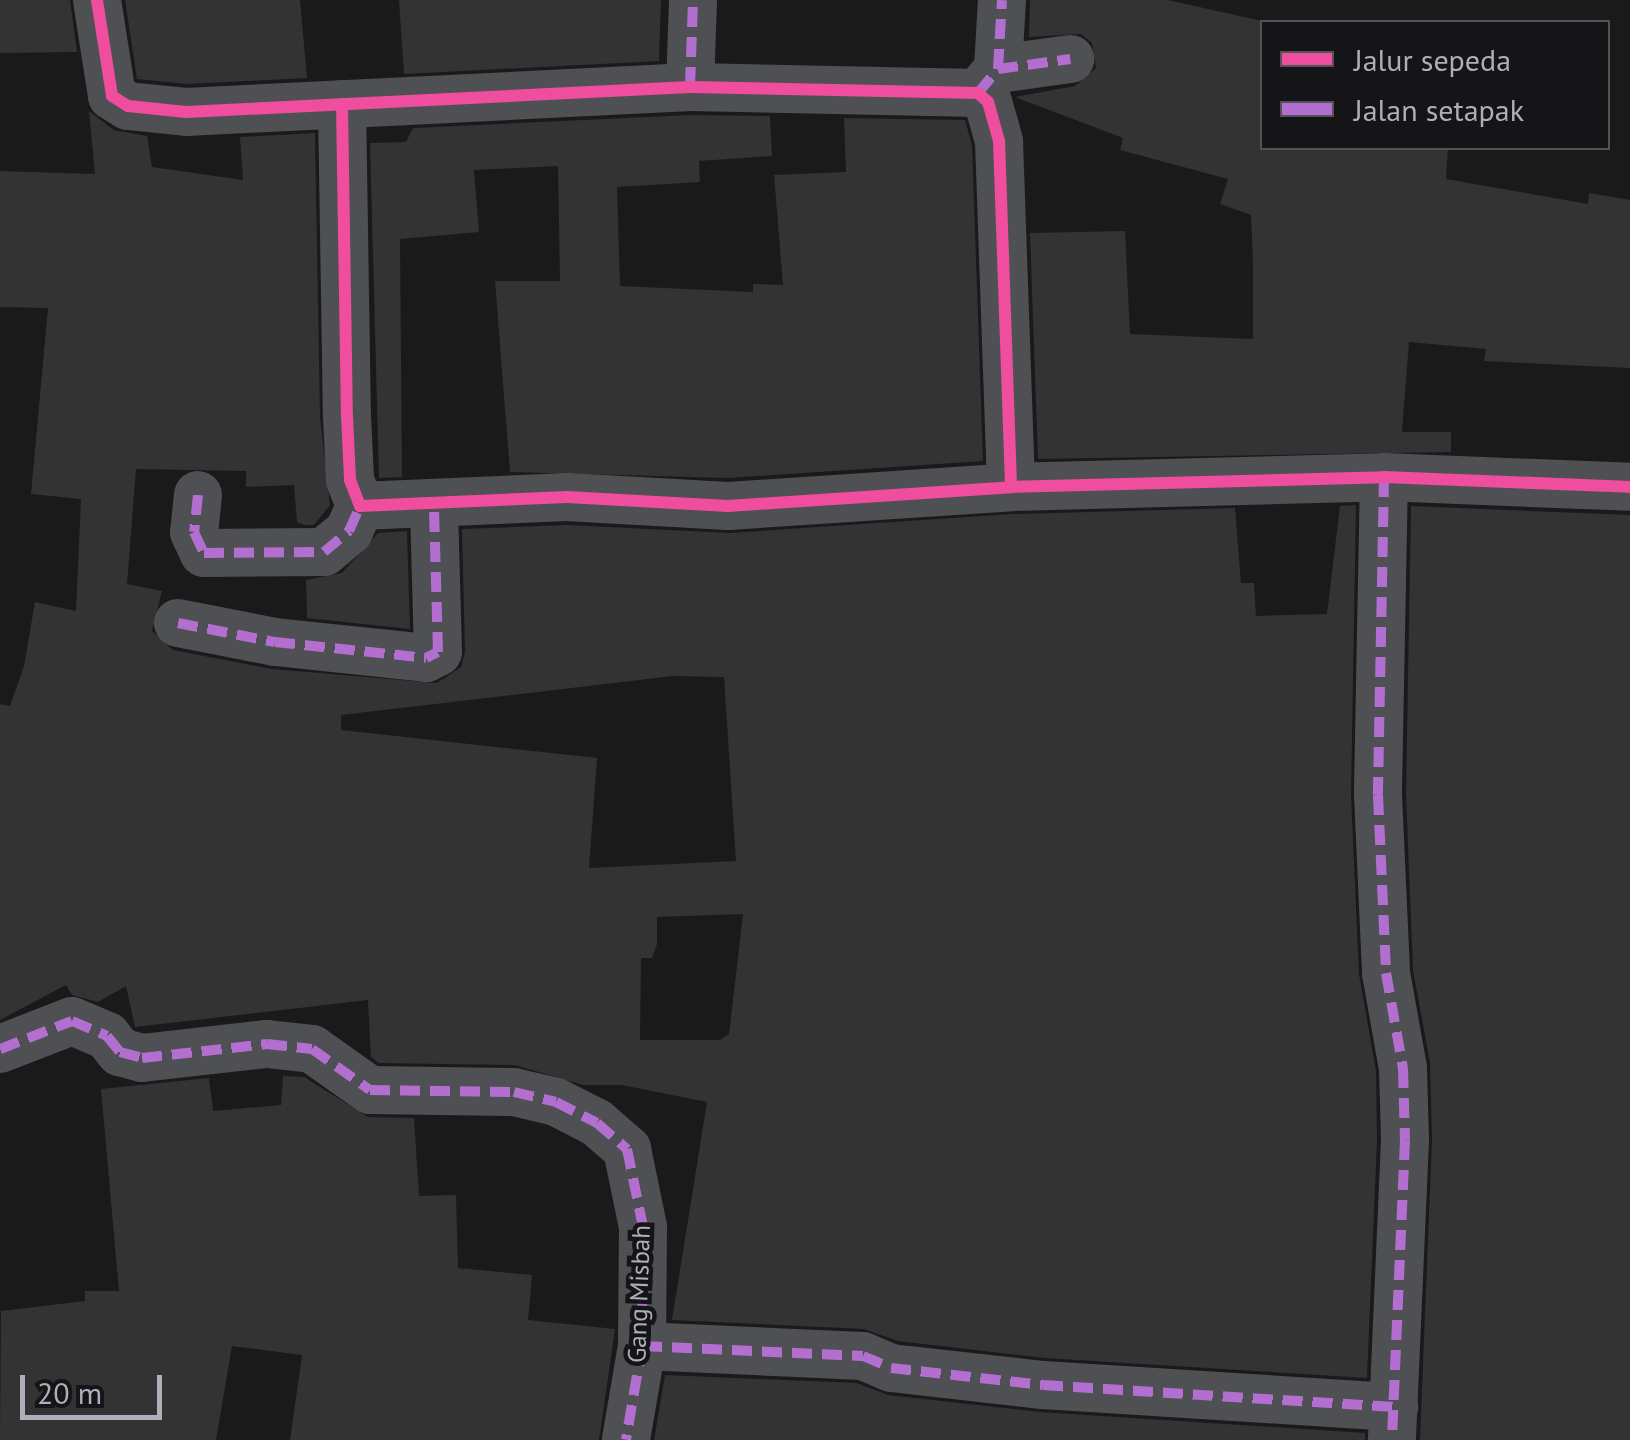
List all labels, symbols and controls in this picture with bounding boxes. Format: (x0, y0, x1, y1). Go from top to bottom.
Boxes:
legend (1260, 20, 1610, 150)
text: Jalur sepeda (1354, 40, 1511, 79)
text: Jalan setapak (1354, 90, 1524, 129)
street label: Gang Misbah (622, 1224, 656, 1364)
scale bar (25, 1355, 168, 1417)
text: 20 m (37, 1373, 102, 1412)

